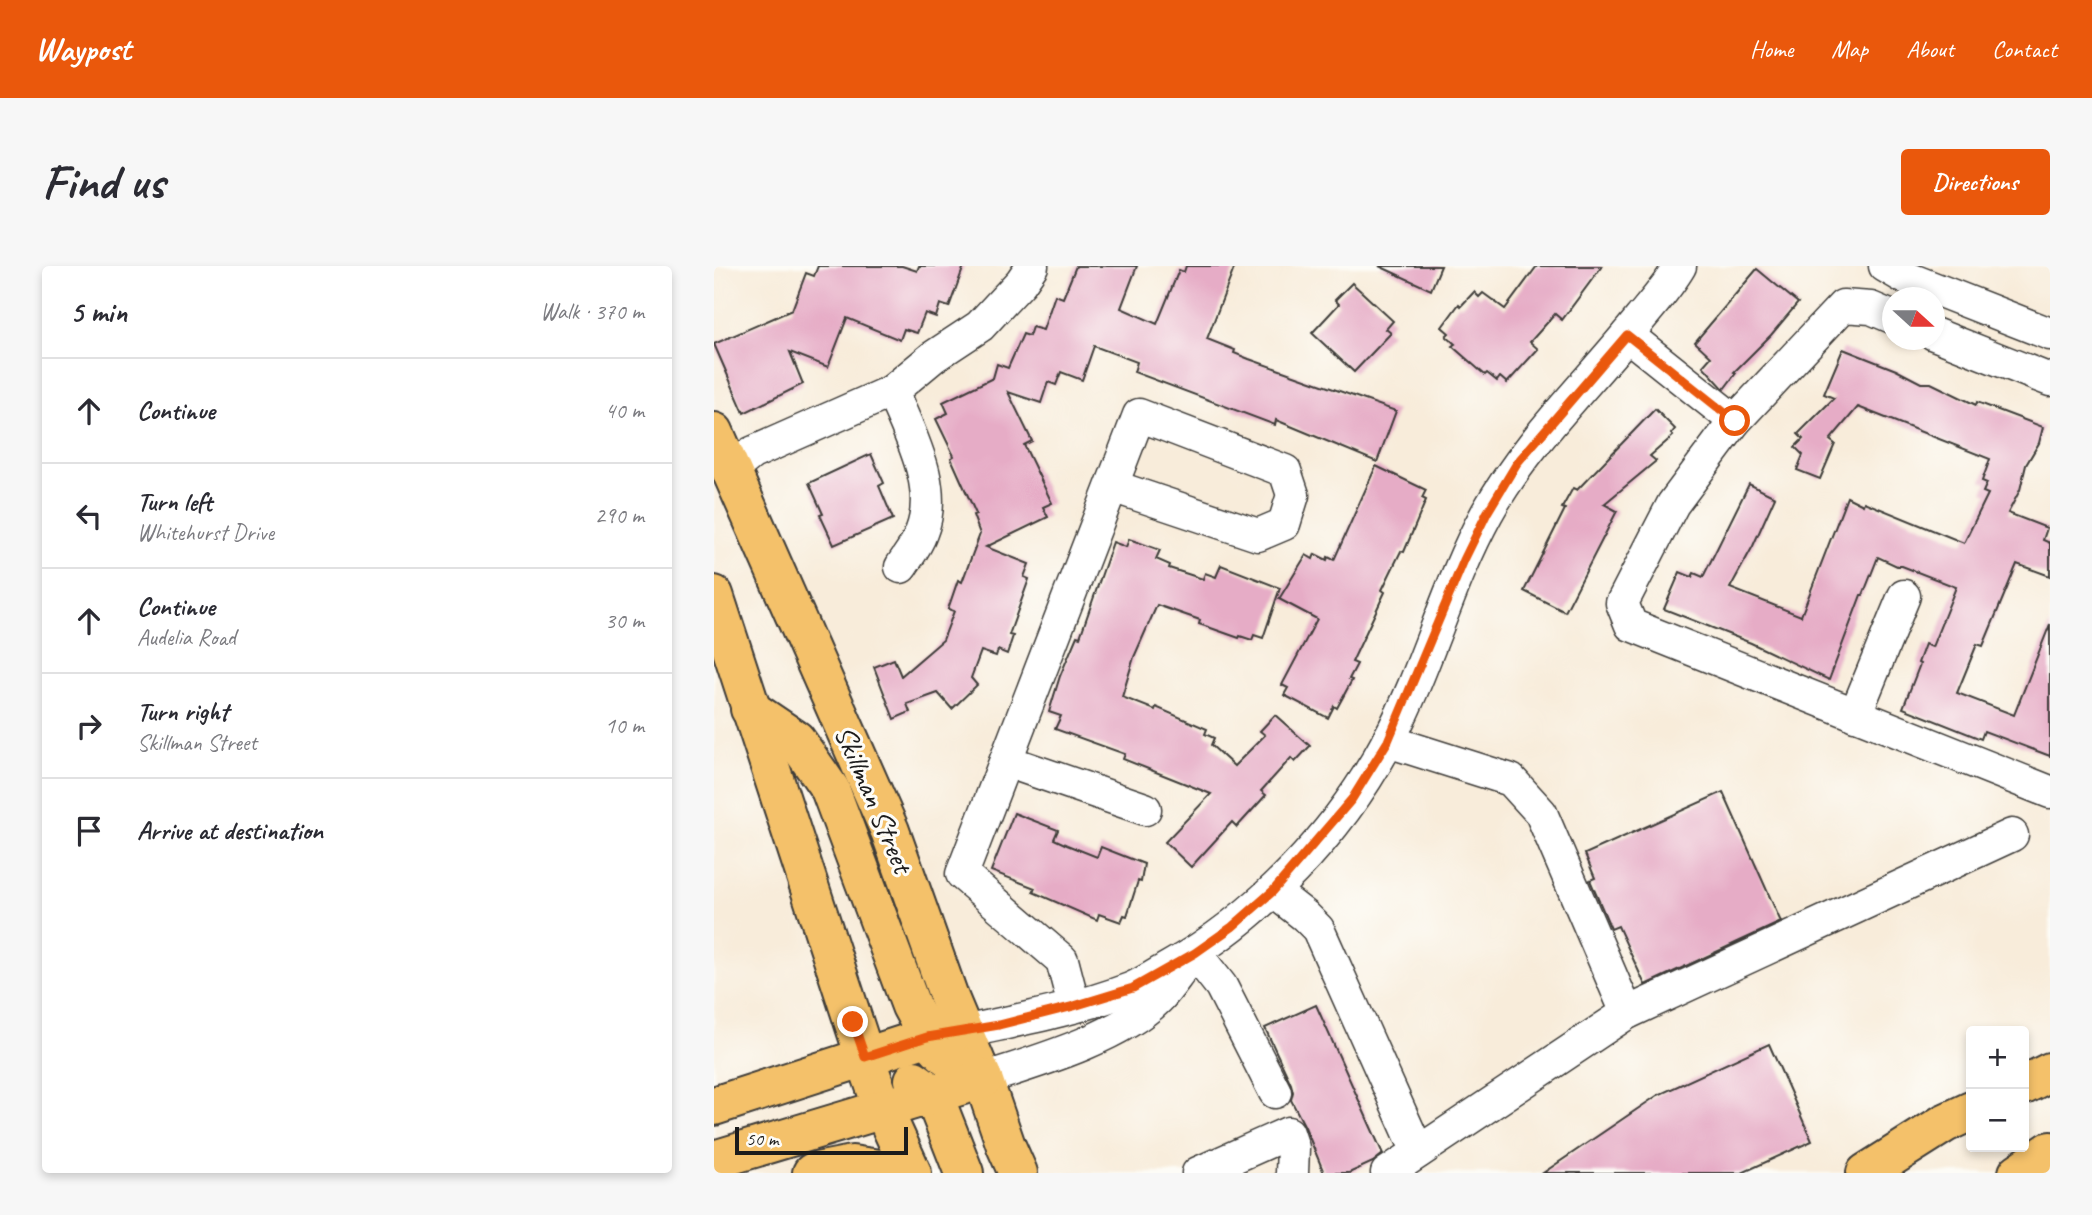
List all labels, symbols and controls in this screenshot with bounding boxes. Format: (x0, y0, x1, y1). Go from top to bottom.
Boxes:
text: Waypost (35, 28, 131, 70)
text: Home (1750, 34, 1793, 64)
text: Map (1831, 34, 1868, 64)
text: About (1906, 34, 1954, 64)
text: Contact (1992, 34, 2057, 64)
button: Directions (1901, 149, 2050, 215)
text: Find us (42, 151, 164, 213)
north arrow (1882, 287, 1945, 350)
text: 5 min (70, 293, 127, 331)
text: Walk · 370 m (540, 297, 644, 326)
icon: ahead (70, 392, 108, 430)
text: Continue (137, 394, 215, 427)
text: 40 m (605, 396, 644, 425)
route start (1719, 405, 1750, 436)
text: Turn left (137, 485, 212, 518)
icon: left (70, 497, 108, 535)
text: 290 m (595, 501, 644, 530)
text: Whitehurst Drive (137, 518, 274, 547)
text: Continue (137, 590, 215, 623)
icon: ahead (70, 602, 108, 640)
text: 30 m (605, 606, 644, 635)
text: Audelia Road (137, 623, 236, 652)
text: Turn right (137, 695, 228, 728)
icon: right (70, 707, 108, 745)
text: 10 m (605, 711, 644, 740)
street label: Skillman Street (826, 720, 923, 881)
text: Skillman Street (137, 728, 257, 757)
icon: arrive (70, 812, 108, 850)
text: Arrive at destination (137, 814, 323, 847)
route end (837, 1006, 868, 1037)
map controls (1966, 1026, 2029, 1152)
button: + (1966, 1026, 2029, 1089)
button: − (1966, 1089, 2029, 1152)
scale bar (735, 1124, 908, 1156)
text: 50 m (746, 1127, 778, 1151)

